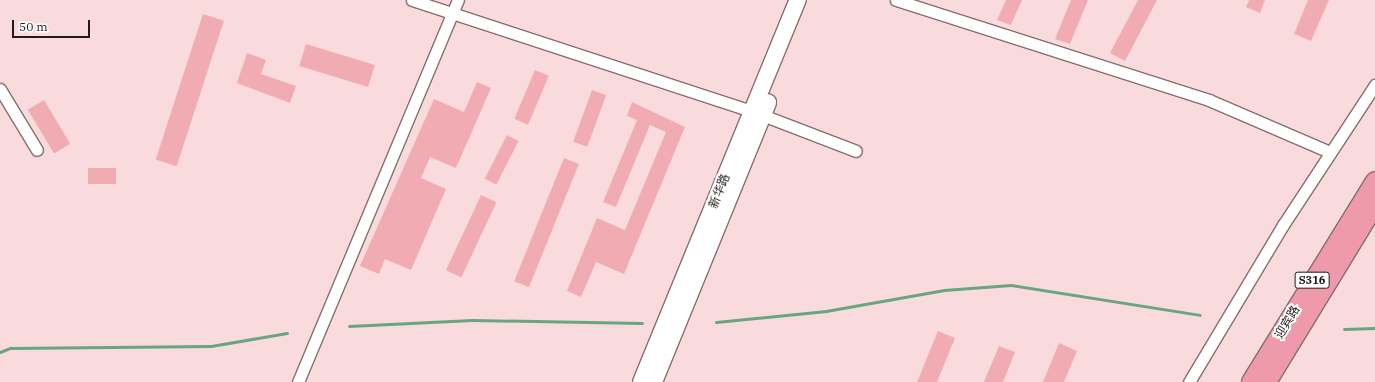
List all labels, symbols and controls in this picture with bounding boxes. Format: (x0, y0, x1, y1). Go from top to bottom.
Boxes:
scale bar (14, 12, 92, 38)
text: 50 m (19, 19, 48, 34)
street label: 新华路 (706, 172, 732, 210)
road number: S316 (1294, 271, 1330, 289)
street label: 迎宾路 (1272, 303, 1302, 341)

